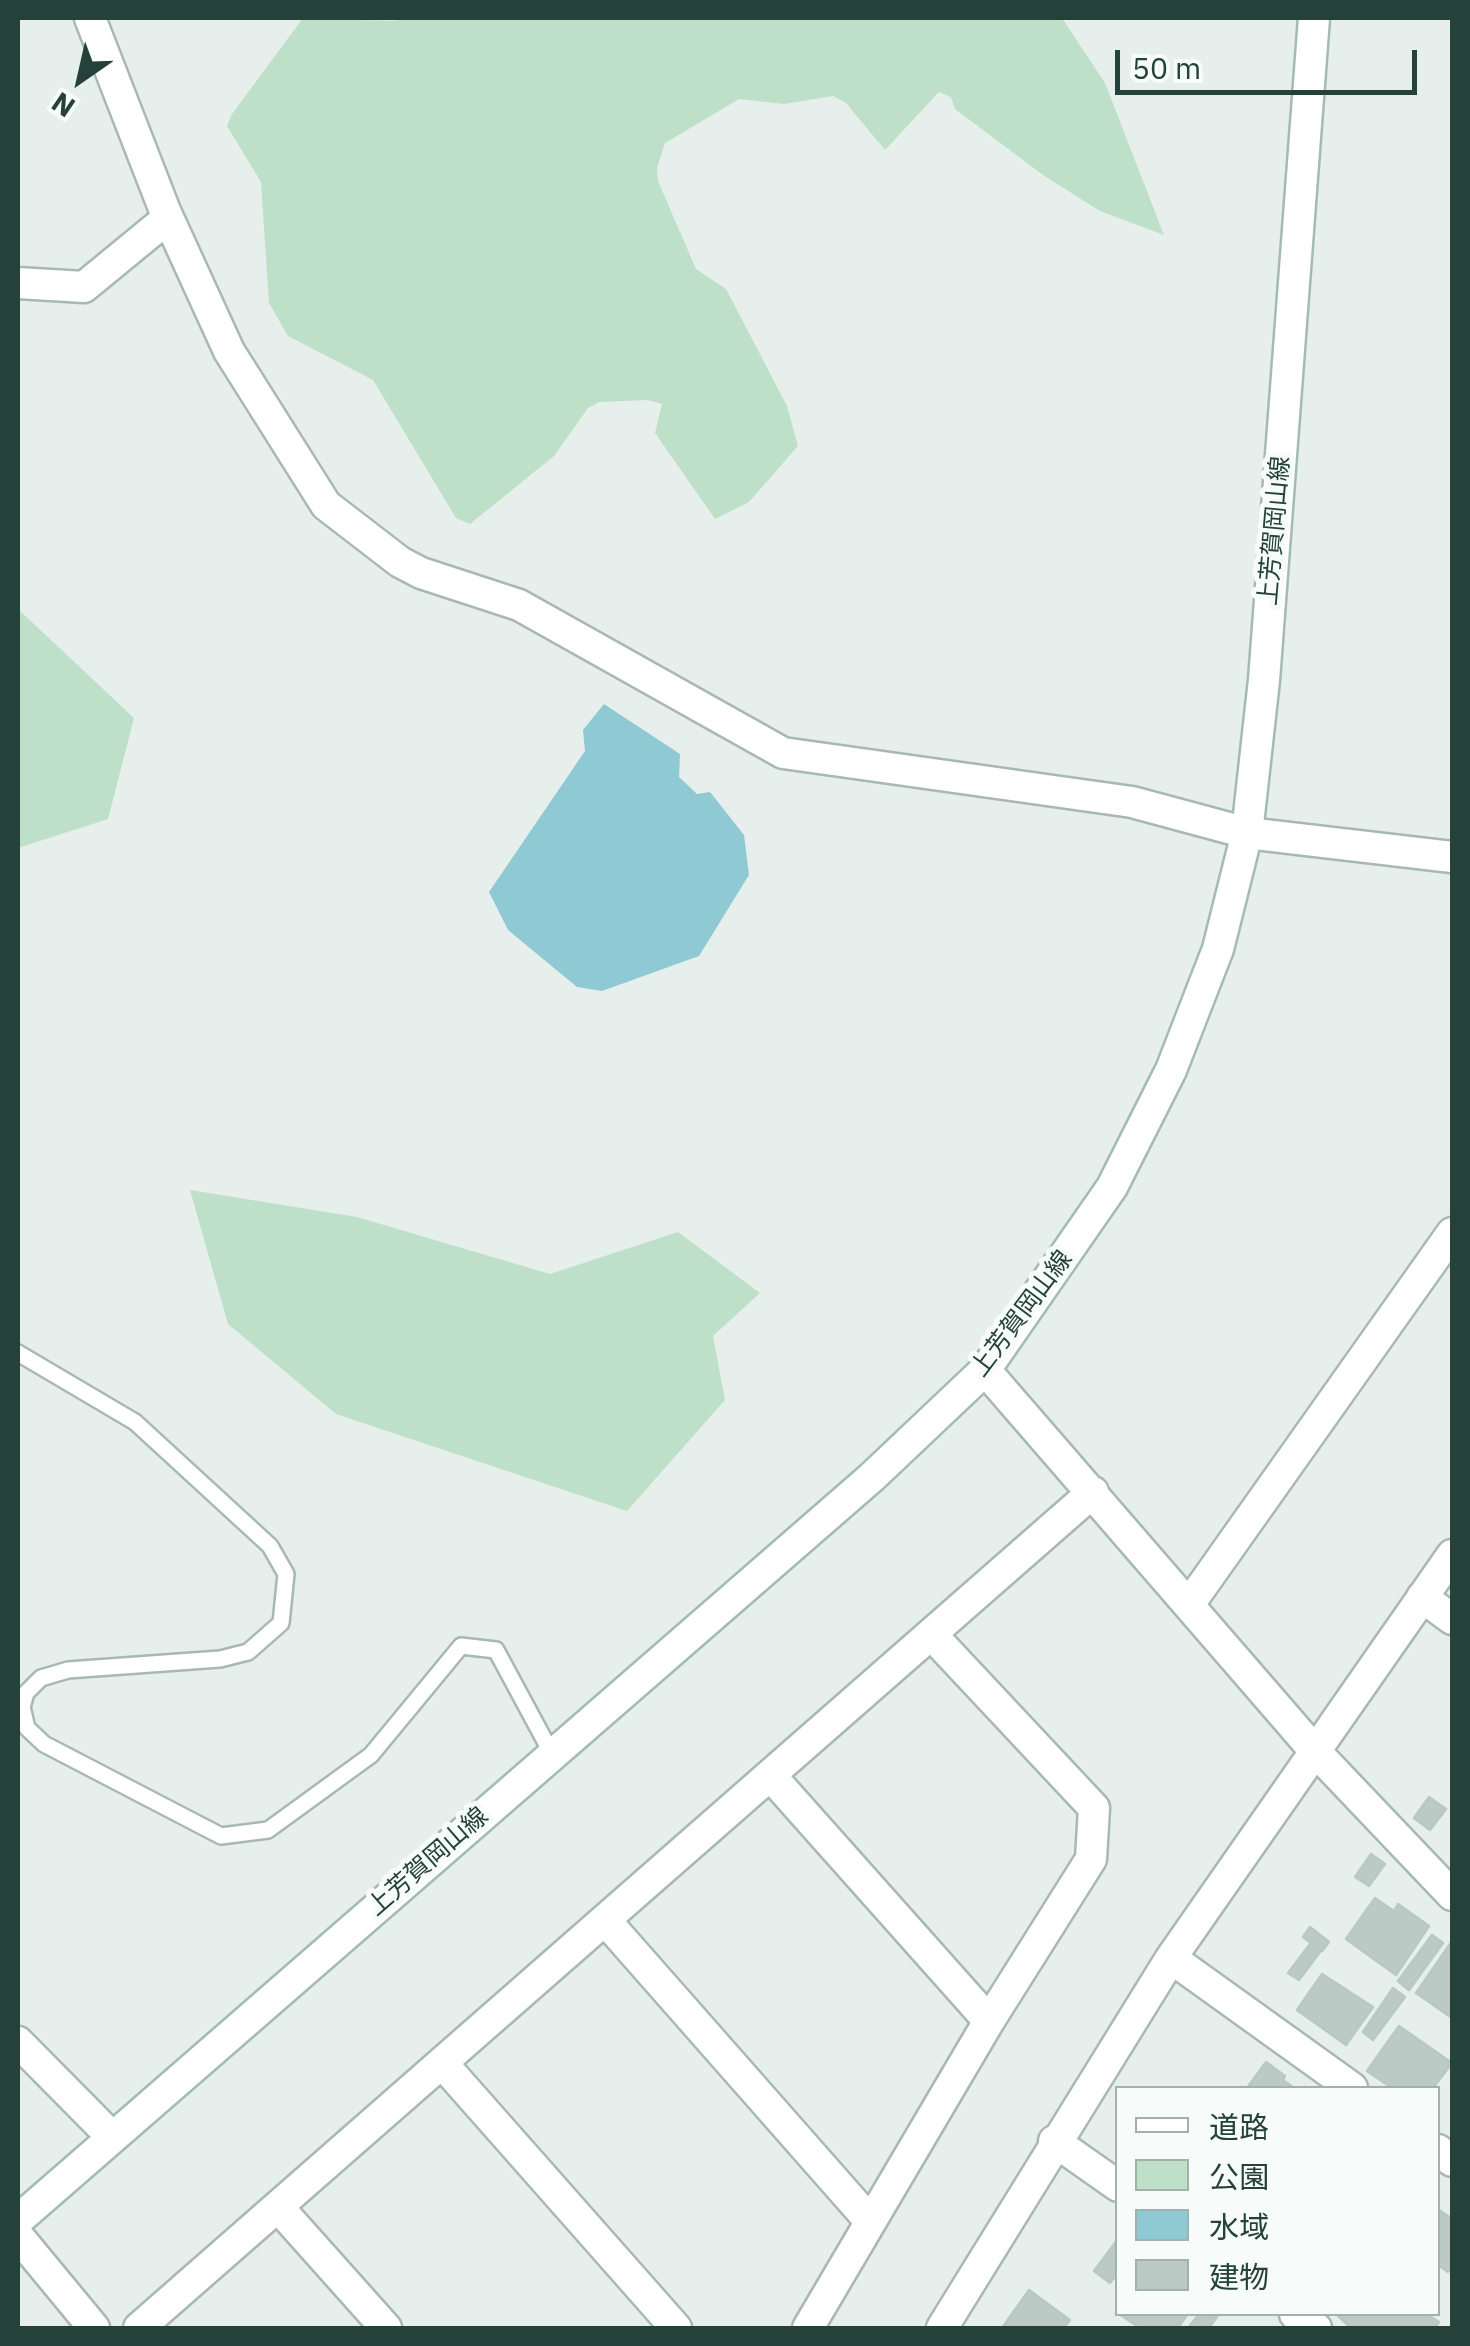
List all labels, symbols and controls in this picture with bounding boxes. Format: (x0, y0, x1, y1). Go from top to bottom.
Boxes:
north arrow (30, 30, 130, 130)
scale bar (1120, 30, 1422, 92)
text: 50 m (1132, 48, 1201, 87)
text: N (44, 84, 82, 126)
street label: 上芳賀岡山線 (1254, 455, 1296, 607)
street label: 上芳賀岡山線 (965, 1245, 1079, 1383)
street label: 上芳賀岡山線 (362, 1801, 494, 1923)
legend (1115, 2086, 1440, 2316)
text: 道路 (1209, 2107, 1269, 2146)
text: 公園 (1209, 2157, 1269, 2196)
text: 水域 (1209, 2207, 1269, 2246)
text: 建物 (1209, 2257, 1269, 2296)

